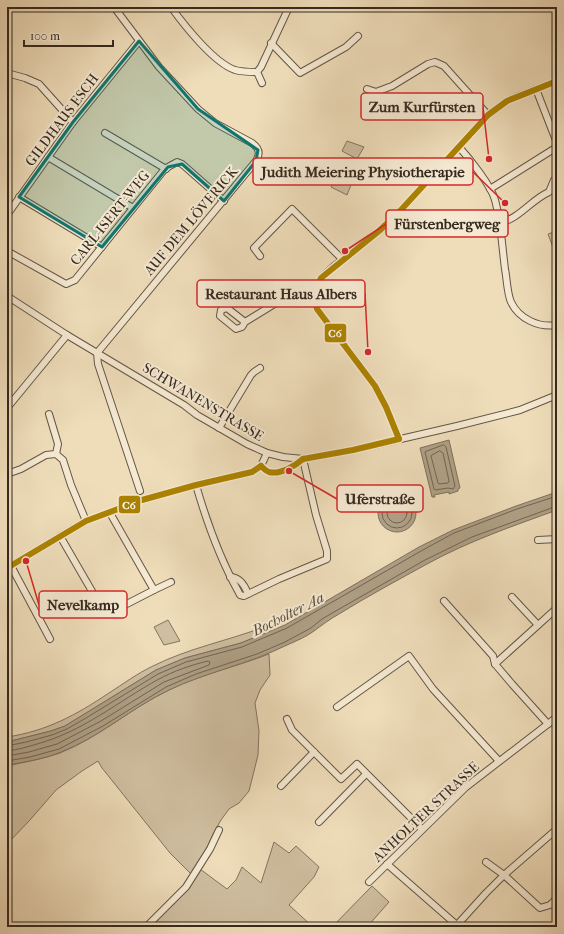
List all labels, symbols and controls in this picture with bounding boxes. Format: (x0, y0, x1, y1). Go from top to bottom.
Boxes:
scale bar (24, 22, 113, 48)
text: 100 m (30, 29, 60, 43)
street label: GILDHAUS ESCH (22, 70, 102, 170)
callout: Zum Kurfürsten (361, 93, 483, 120)
text: Zum Kurfürsten (369, 98, 476, 116)
callout: Judith Meiering Physiotherapie (253, 158, 473, 185)
street label: AUF DEM LÖVERICK (139, 162, 242, 280)
text: Judith Meiering Physiotherapie (259, 163, 465, 181)
street label: CARL-ISERT-WEG (67, 167, 153, 269)
callout: Fürstenbergweg (386, 210, 508, 237)
text: Fürstenbergweg (393, 215, 501, 233)
callout: Restaurant Haus Albers (197, 280, 365, 307)
text: Restaurant Haus Albers (205, 285, 357, 303)
line badge: C6 (324, 323, 347, 343)
text: C6 (328, 327, 343, 340)
street label: SCHWANENSTRASSE (139, 359, 267, 445)
callout: Uferstraße (337, 485, 423, 512)
text: Uferstraße (344, 490, 416, 508)
line badge: C6 (118, 495, 141, 514)
text: C6 (122, 499, 137, 512)
water label: Bocholter Aa (248, 588, 327, 640)
callout: Nevelkamp (39, 591, 127, 618)
text: Nevelkamp (47, 596, 119, 614)
street label: ANHOLTER STRASSE (368, 758, 483, 866)

